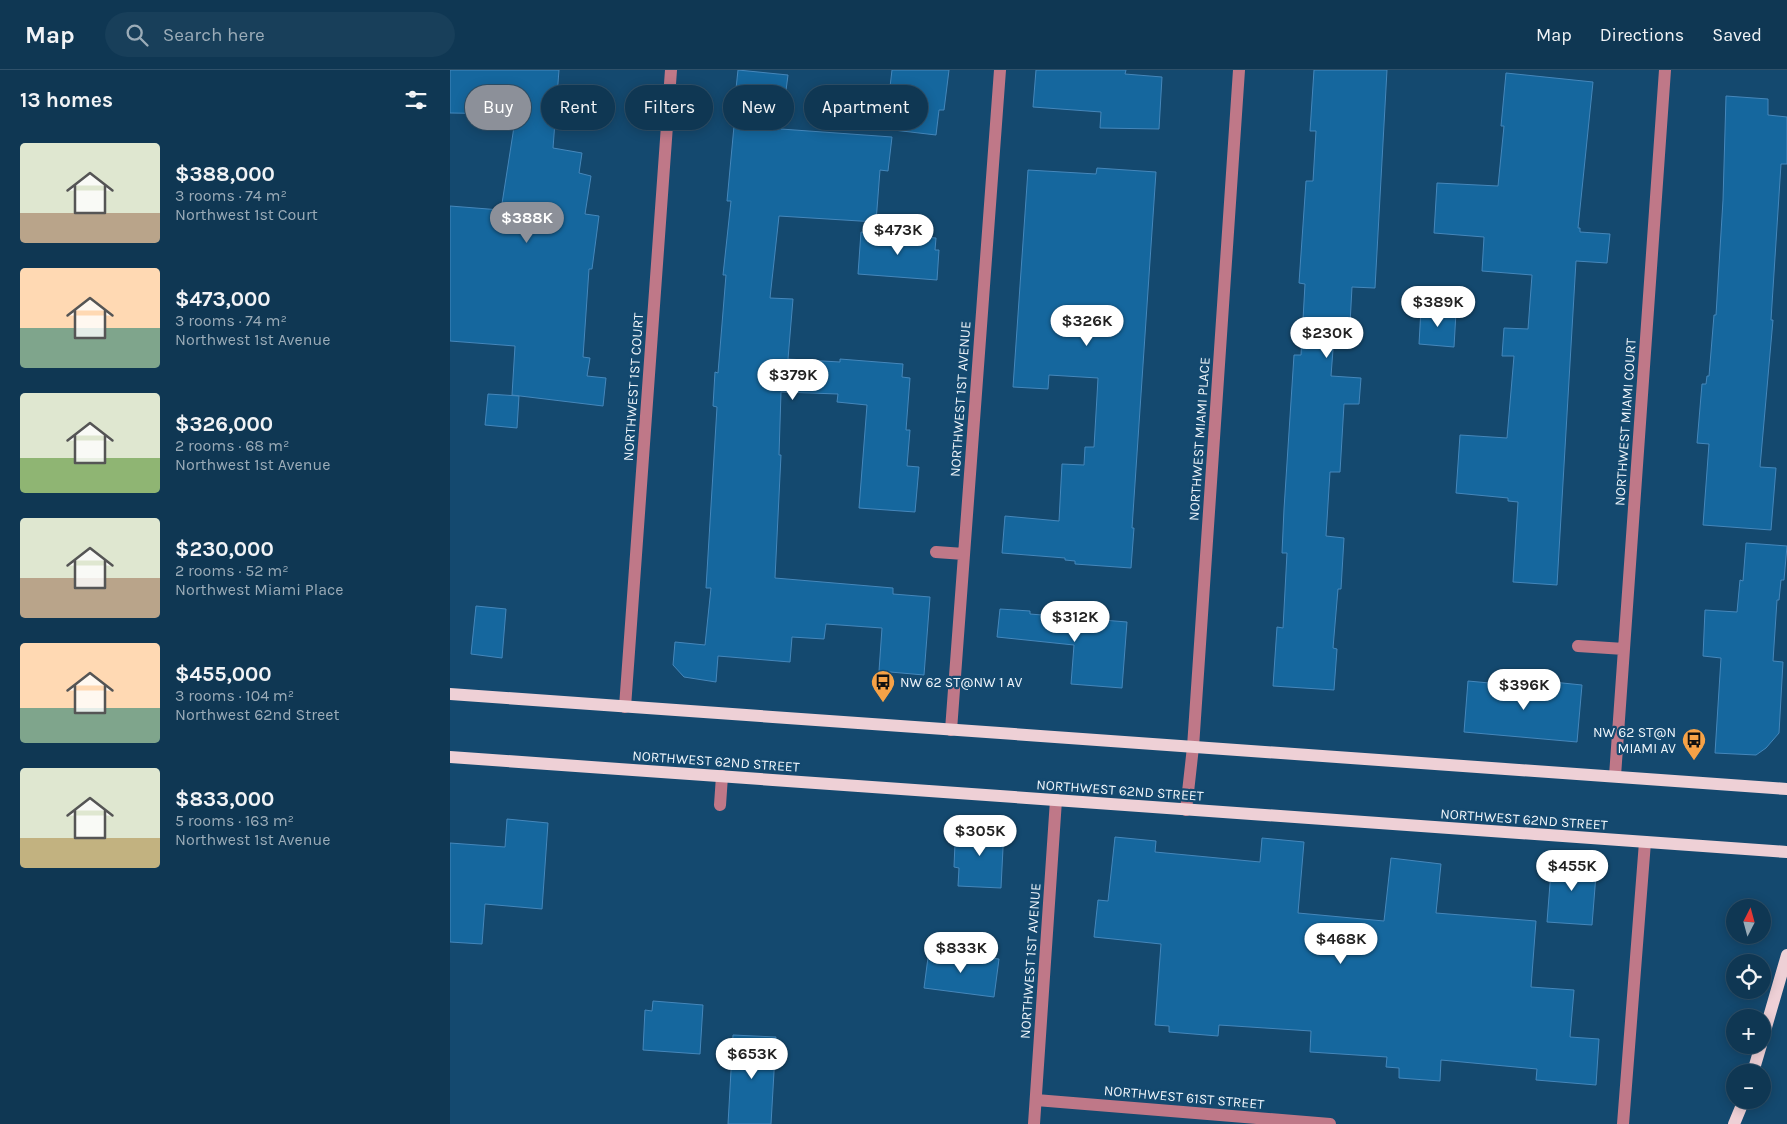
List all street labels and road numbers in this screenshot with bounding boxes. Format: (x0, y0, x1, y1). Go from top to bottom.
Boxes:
street label: NORTHWEST 1ST COURT (620, 312, 647, 462)
street label: NORTHWEST 1ST AVENUE (947, 321, 974, 478)
street label: NORTHWEST MIAMI COURT (1611, 338, 1640, 506)
street label: NORTHWEST MIAMI PLACE (1185, 356, 1214, 522)
street label: NORTHWEST 62ND STREET (632, 747, 800, 776)
street label: NORTHWEST 62ND STREET (1036, 776, 1204, 805)
street label: NORTHWEST 62ND STREET (1440, 805, 1608, 834)
street label: NORTHWEST 1ST AVENUE (1017, 883, 1044, 1040)
street label: NORTHWEST 61ST STREET (1103, 1082, 1265, 1113)

